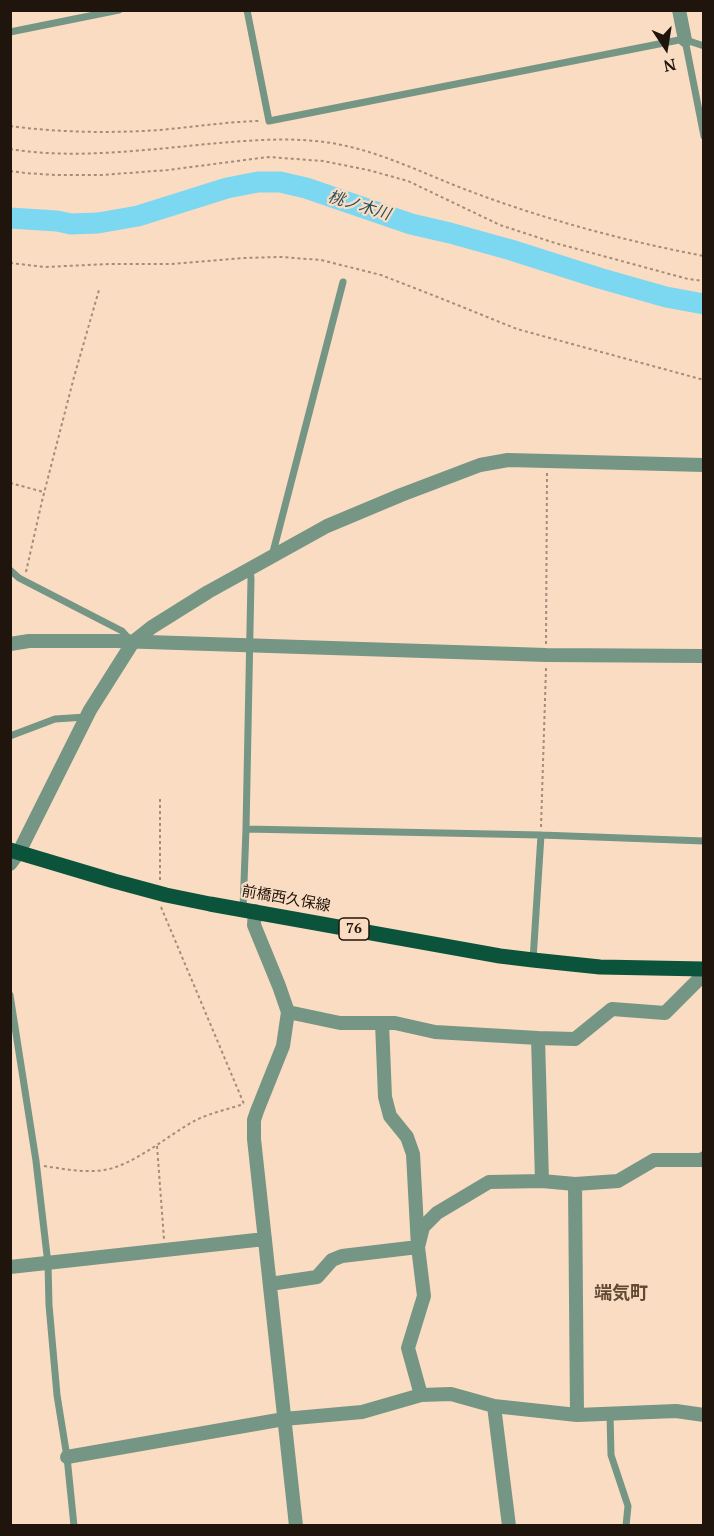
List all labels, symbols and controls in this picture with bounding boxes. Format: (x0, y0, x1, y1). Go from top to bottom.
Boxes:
north arrow (636, 18, 696, 78)
text: N (662, 54, 678, 78)
water label: 桃ノ木川 (326, 187, 392, 225)
street label: 前橋西久保線 (240, 882, 332, 916)
road number: 76 (339, 918, 369, 940)
district label: 端気町 (594, 1283, 648, 1305)

